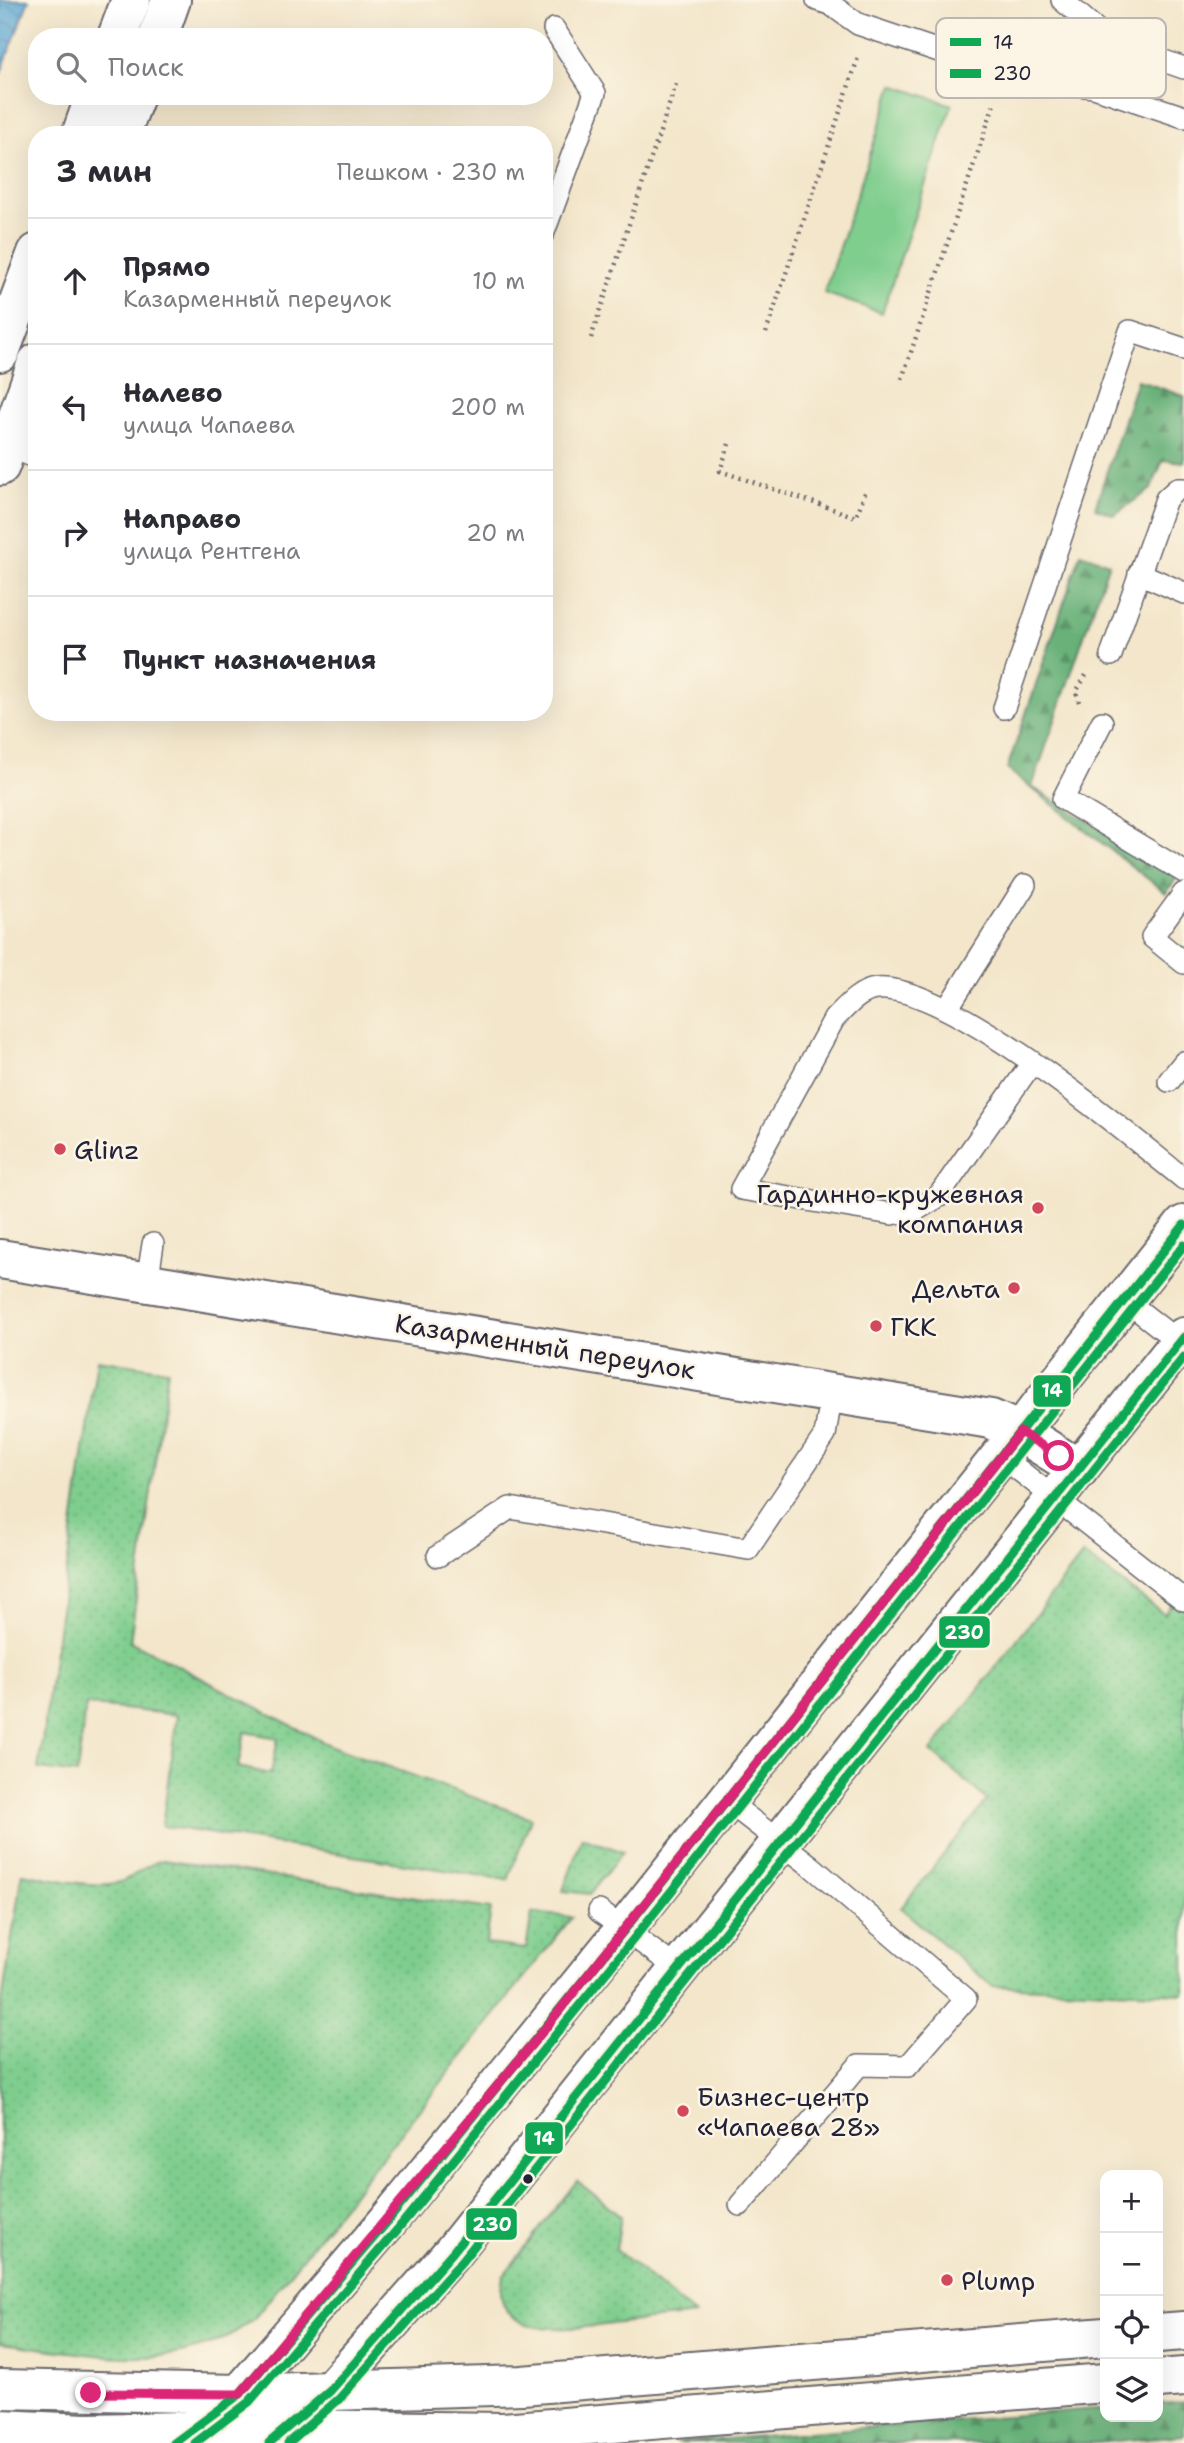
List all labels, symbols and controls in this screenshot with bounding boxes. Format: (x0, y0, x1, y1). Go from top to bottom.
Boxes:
legend (936, 18, 1166, 98)
search box (28, 28, 553, 105)
text: 14 (993, 30, 1013, 55)
icon: search (52, 48, 90, 86)
text: Поиск (108, 49, 184, 84)
text: 230 (993, 61, 1032, 86)
text: 3 мин (56, 151, 152, 192)
text: Пешком · 230 m (337, 157, 525, 187)
text: Прямо (123, 249, 211, 284)
icon: ahead (56, 262, 94, 300)
text: 10 m (472, 266, 525, 296)
text: Казарменный переулок (123, 284, 391, 314)
text: Налево (123, 375, 223, 410)
icon: left (56, 388, 94, 426)
text: 200 m (450, 392, 525, 422)
text: улица Чапаева (123, 410, 295, 440)
text: Направо (123, 501, 241, 536)
icon: right (56, 514, 94, 552)
text: 20 m (466, 518, 525, 548)
text: улица Рентгена (123, 536, 300, 566)
icon: arrive (56, 640, 94, 678)
text: Пункт назначения (123, 642, 376, 677)
place label: Glinz (74, 1132, 139, 1167)
marker: Glinz (52, 1141, 68, 1157)
place label: Гардинно-кружевная компания (756, 1176, 1024, 1241)
marker: Гардинно-кружевная компания (1030, 1200, 1046, 1216)
place label: Дельта (912, 1271, 1000, 1306)
marker: Дельта (1006, 1280, 1022, 1296)
street label: Казарменный переулок (392, 1305, 698, 1387)
place label: ГКК (890, 1309, 937, 1344)
marker: ГКК (868, 1318, 884, 1334)
line badge: 14 (1032, 1374, 1072, 1408)
text: 14 (1041, 1378, 1063, 1403)
route start (1043, 1440, 1074, 1471)
line badge: 230 (938, 1615, 991, 1649)
text: 230 (944, 1620, 984, 1645)
place label: Бизнес-центр «Чапаева 28» (697, 2079, 880, 2144)
marker: Бизнес-центр «Чапаева 28» (675, 2103, 691, 2119)
line badge: 14 (524, 2121, 564, 2155)
text: 14 (533, 2126, 555, 2151)
map controls (1100, 2170, 1163, 2422)
button: + (1100, 2170, 1163, 2233)
unlabelled marker (521, 2172, 535, 2186)
line badge: 230 (465, 2207, 518, 2241)
text: 230 (472, 2212, 512, 2237)
button: − (1100, 2233, 1163, 2296)
place label: Plump (961, 2263, 1035, 2298)
marker: Plump (939, 2272, 955, 2288)
button: locate (1100, 2296, 1163, 2359)
button: layers (1100, 2359, 1163, 2422)
route end (75, 2377, 106, 2408)

